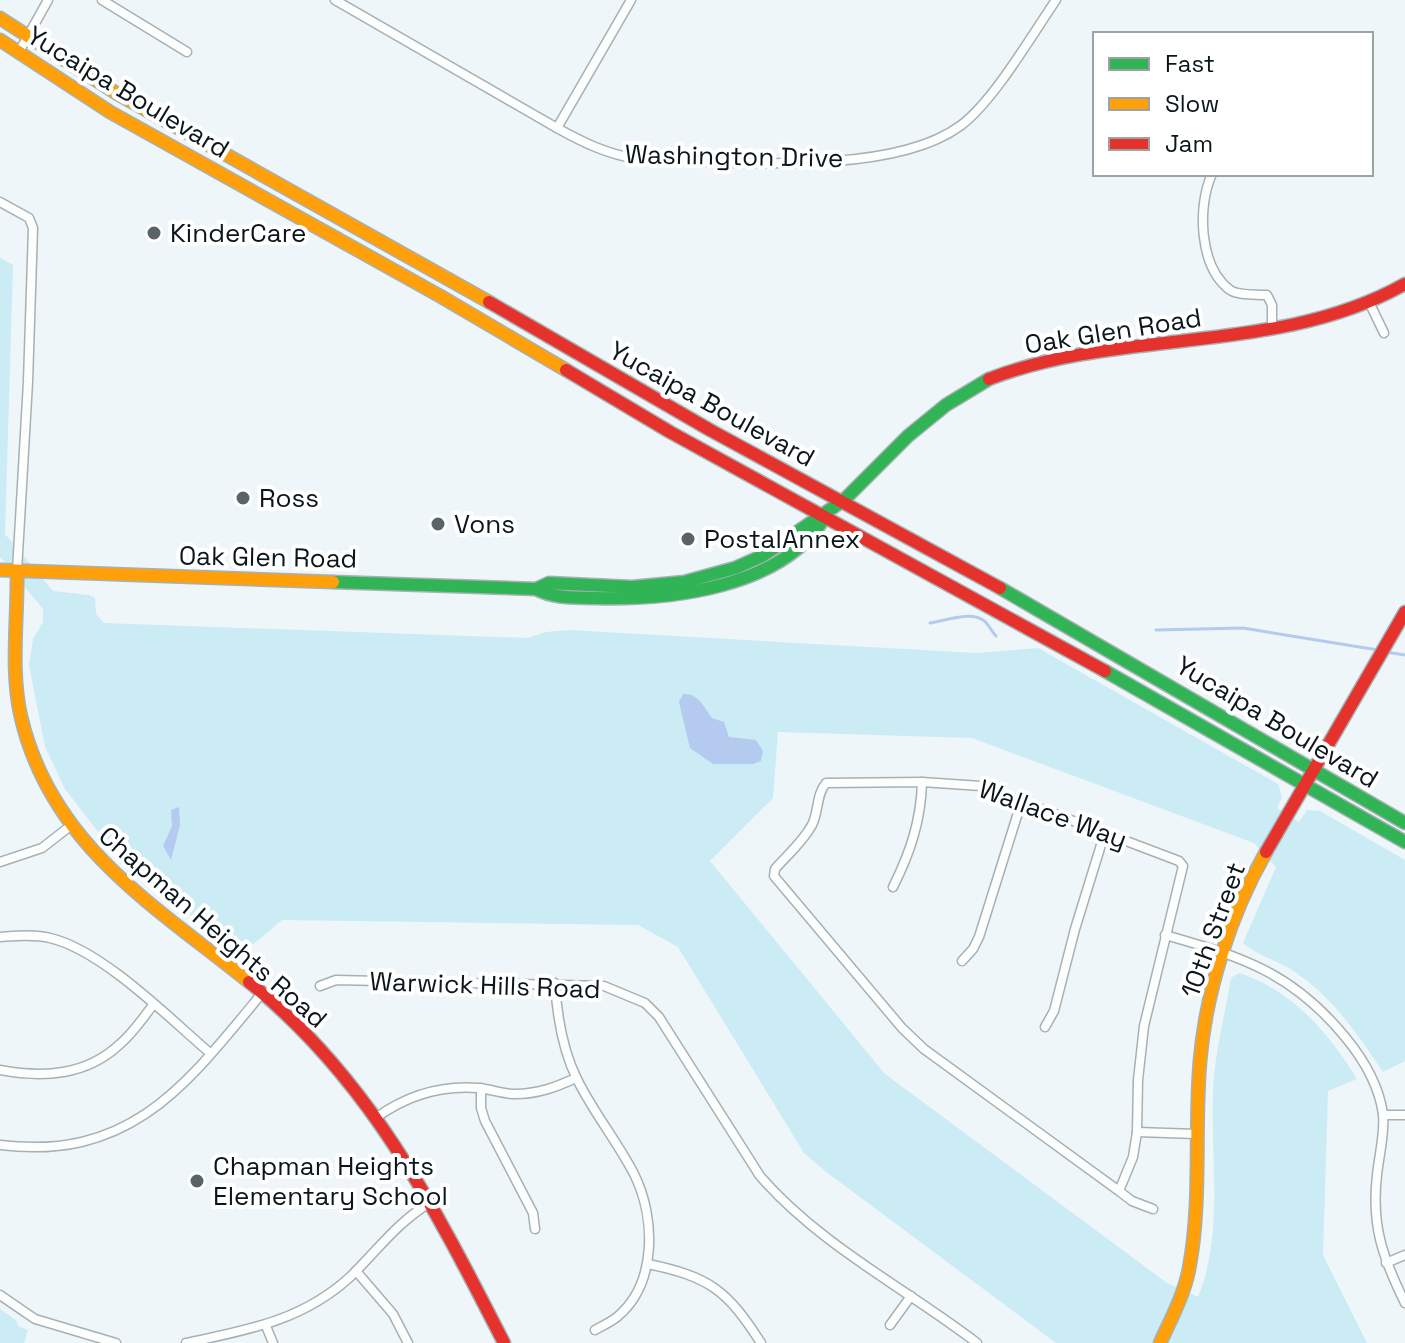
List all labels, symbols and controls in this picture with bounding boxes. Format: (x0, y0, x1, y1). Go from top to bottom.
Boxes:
street label: Yucaipa Boulevard (21, 18, 235, 166)
legend (1093, 32, 1373, 176)
text: Fast (1165, 48, 1215, 79)
text: Slow (1165, 88, 1219, 119)
text: Jam (1165, 128, 1213, 159)
street label: Washington Drive (625, 137, 843, 175)
place label: KinderCare (170, 216, 306, 250)
marker: KinderCare (145, 224, 163, 242)
street label: Oak Glen Road (1022, 300, 1204, 362)
street label: Yucaipa Boulevard (603, 333, 821, 475)
place label: Ross (259, 481, 319, 515)
marker: Ross (234, 489, 252, 507)
place label: Vons (454, 507, 515, 541)
marker: Vons (429, 515, 447, 533)
place label: PostalAnnex (704, 522, 860, 556)
marker: PostalAnnex (679, 530, 697, 548)
street label: Oak Glen Road (179, 538, 357, 576)
street label: Yucaipa Boulevard (1170, 648, 1384, 796)
street label: Wallace Way (974, 771, 1132, 857)
street label: Chapman Heights Road (92, 819, 334, 1035)
street label: 10th Street (1173, 858, 1253, 1002)
street label: Warwick Hills Road (369, 964, 601, 1006)
place label: Chapman Heights Elementary School (213, 1149, 448, 1213)
marker: Chapman Heights Elementary School (188, 1172, 206, 1190)

